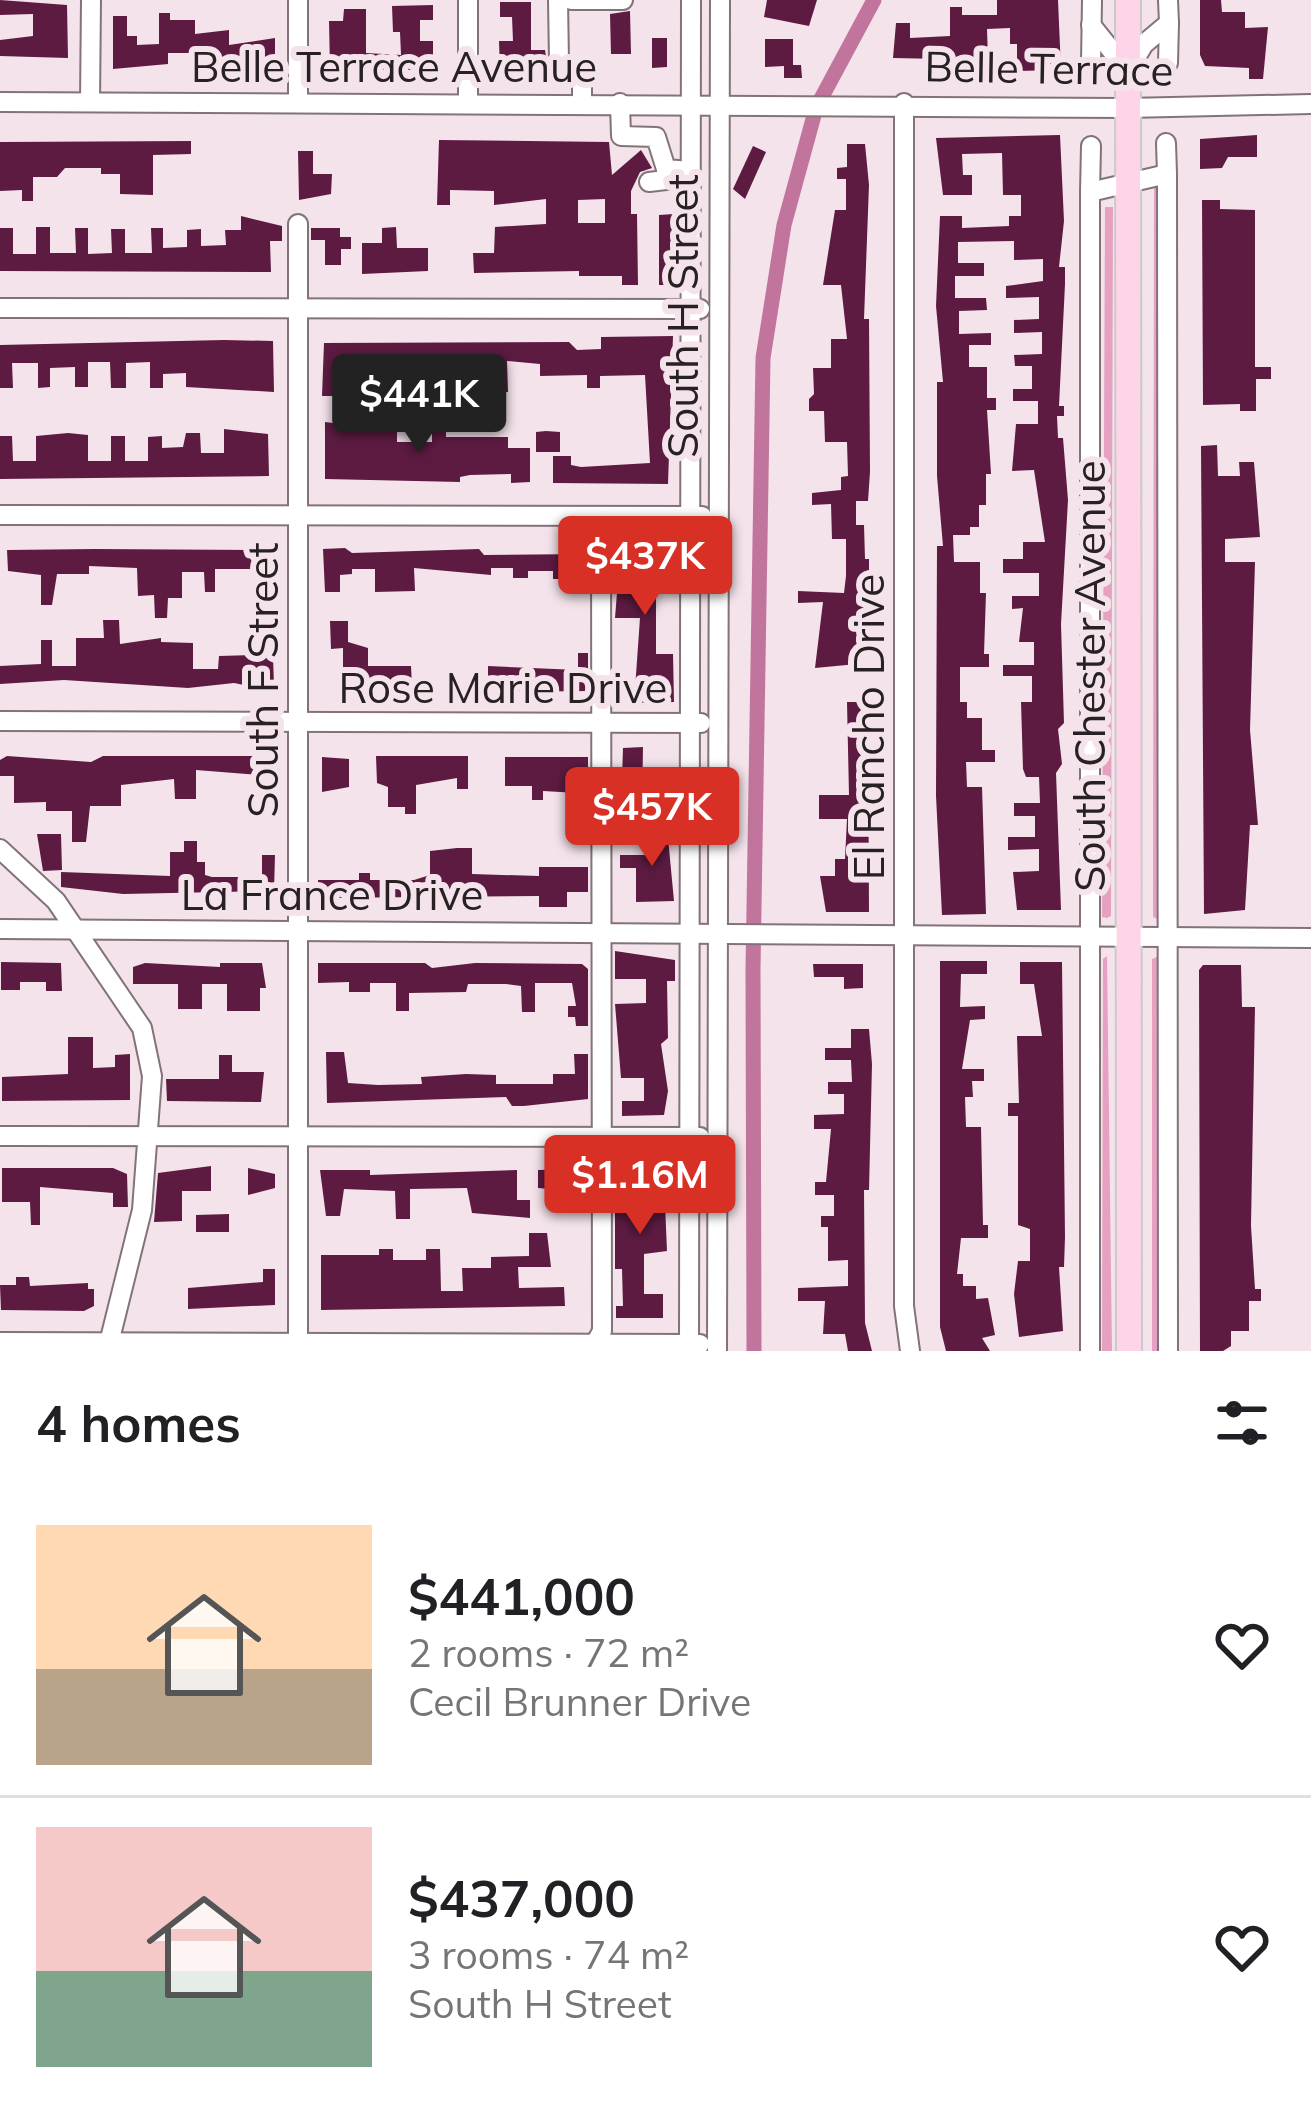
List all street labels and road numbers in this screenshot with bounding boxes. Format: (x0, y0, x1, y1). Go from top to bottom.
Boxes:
street label: Belle Terrace (924, 39, 1174, 97)
street label: Belle Terrace Avenue (191, 40, 597, 93)
street label: South H Street (656, 174, 709, 458)
street label: South Chester Avenue (1063, 460, 1116, 892)
street label: South F Street (236, 542, 289, 818)
street label: El Rancho Drive (842, 574, 895, 880)
street label: Rose Marie Drive (339, 661, 667, 714)
street label: La France Drive (181, 868, 483, 921)

